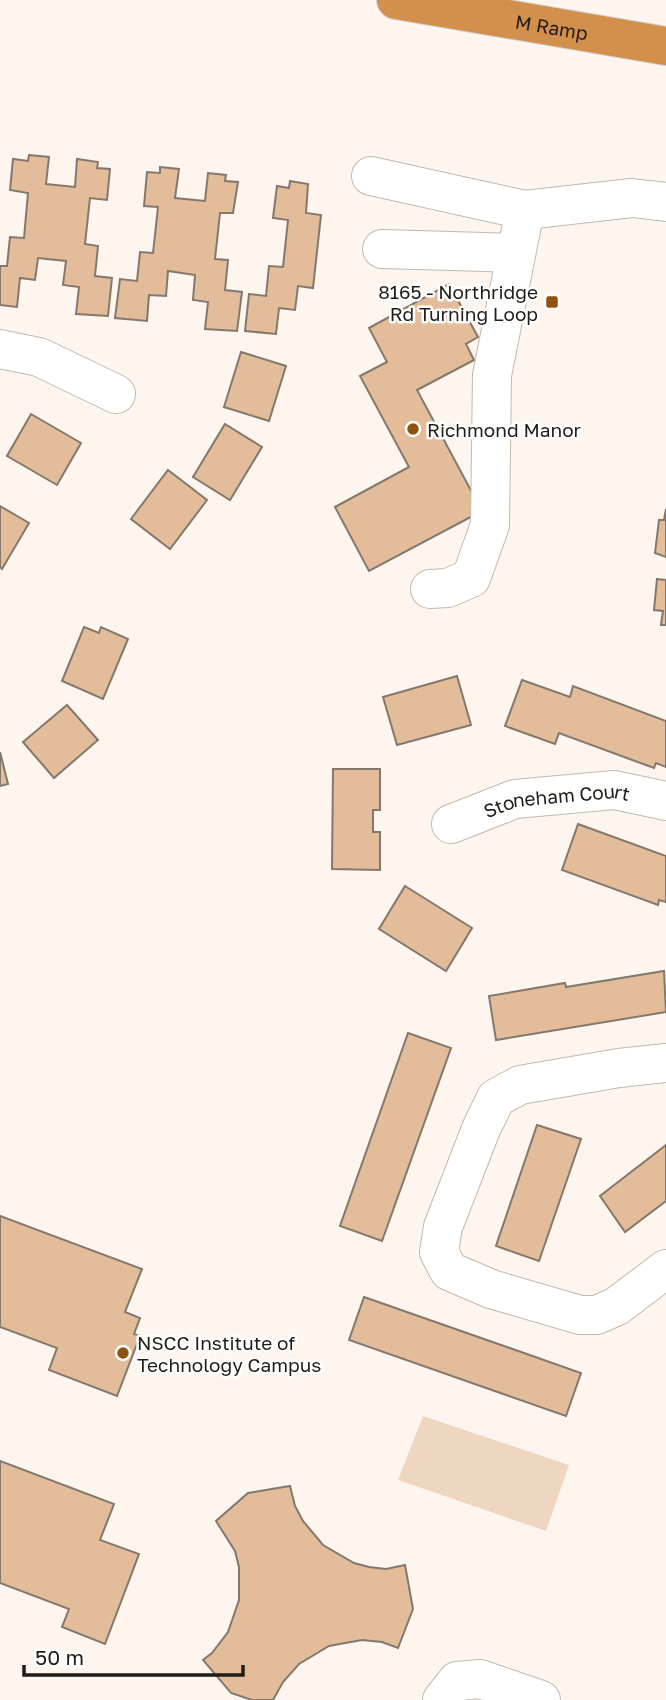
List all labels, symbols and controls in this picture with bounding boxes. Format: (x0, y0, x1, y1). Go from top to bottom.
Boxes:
street label: M Ramp (514, 9, 590, 44)
place label: 8165 - Northridge Rd Turning Loop (378, 280, 538, 325)
marker: 8165 - Northridge Rd Turning Loop (544, 294, 560, 310)
place label: Richmond Manor (427, 418, 582, 441)
marker: Richmond Manor (405, 421, 421, 437)
street label: Stoneham Court (480, 778, 632, 822)
place label: NSCC Institute of Technology Campus (137, 1331, 321, 1376)
marker: NSCC Institute of Technology Campus (115, 1345, 131, 1361)
scale bar (24, 1634, 243, 1678)
text: 50 m (35, 1644, 84, 1670)

